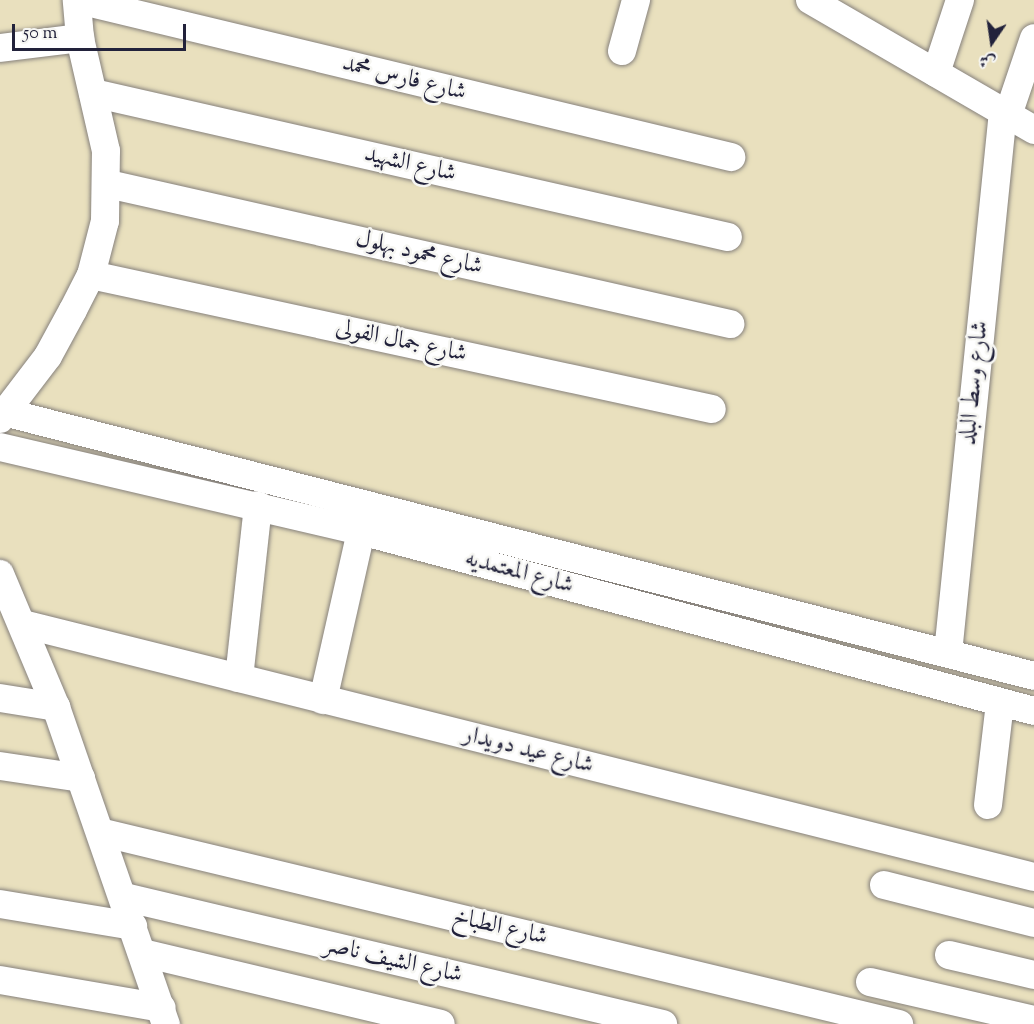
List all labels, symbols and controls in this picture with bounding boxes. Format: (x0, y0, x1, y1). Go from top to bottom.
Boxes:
scale bar (15, 12, 189, 50)
north arrow (962, 12, 1022, 72)
text: 50 m (23, 21, 57, 47)
text: ش (978, 47, 998, 73)
street label: شارع فارس محمد (339, 50, 469, 108)
street label: شارع الشهيد (361, 140, 459, 190)
street label: شارع محمود بهلول (353, 225, 485, 283)
street label: شارع جمال الفولى (333, 314, 469, 370)
street label: شارع وسط البلد (954, 320, 996, 446)
street label: شارع المعتمديه (462, 545, 576, 601)
street label: شارع عيد دويدار (460, 721, 596, 781)
street label: شارع الطباخ (450, 903, 550, 953)
street label: شارع الشيف ناصر (321, 931, 465, 991)

